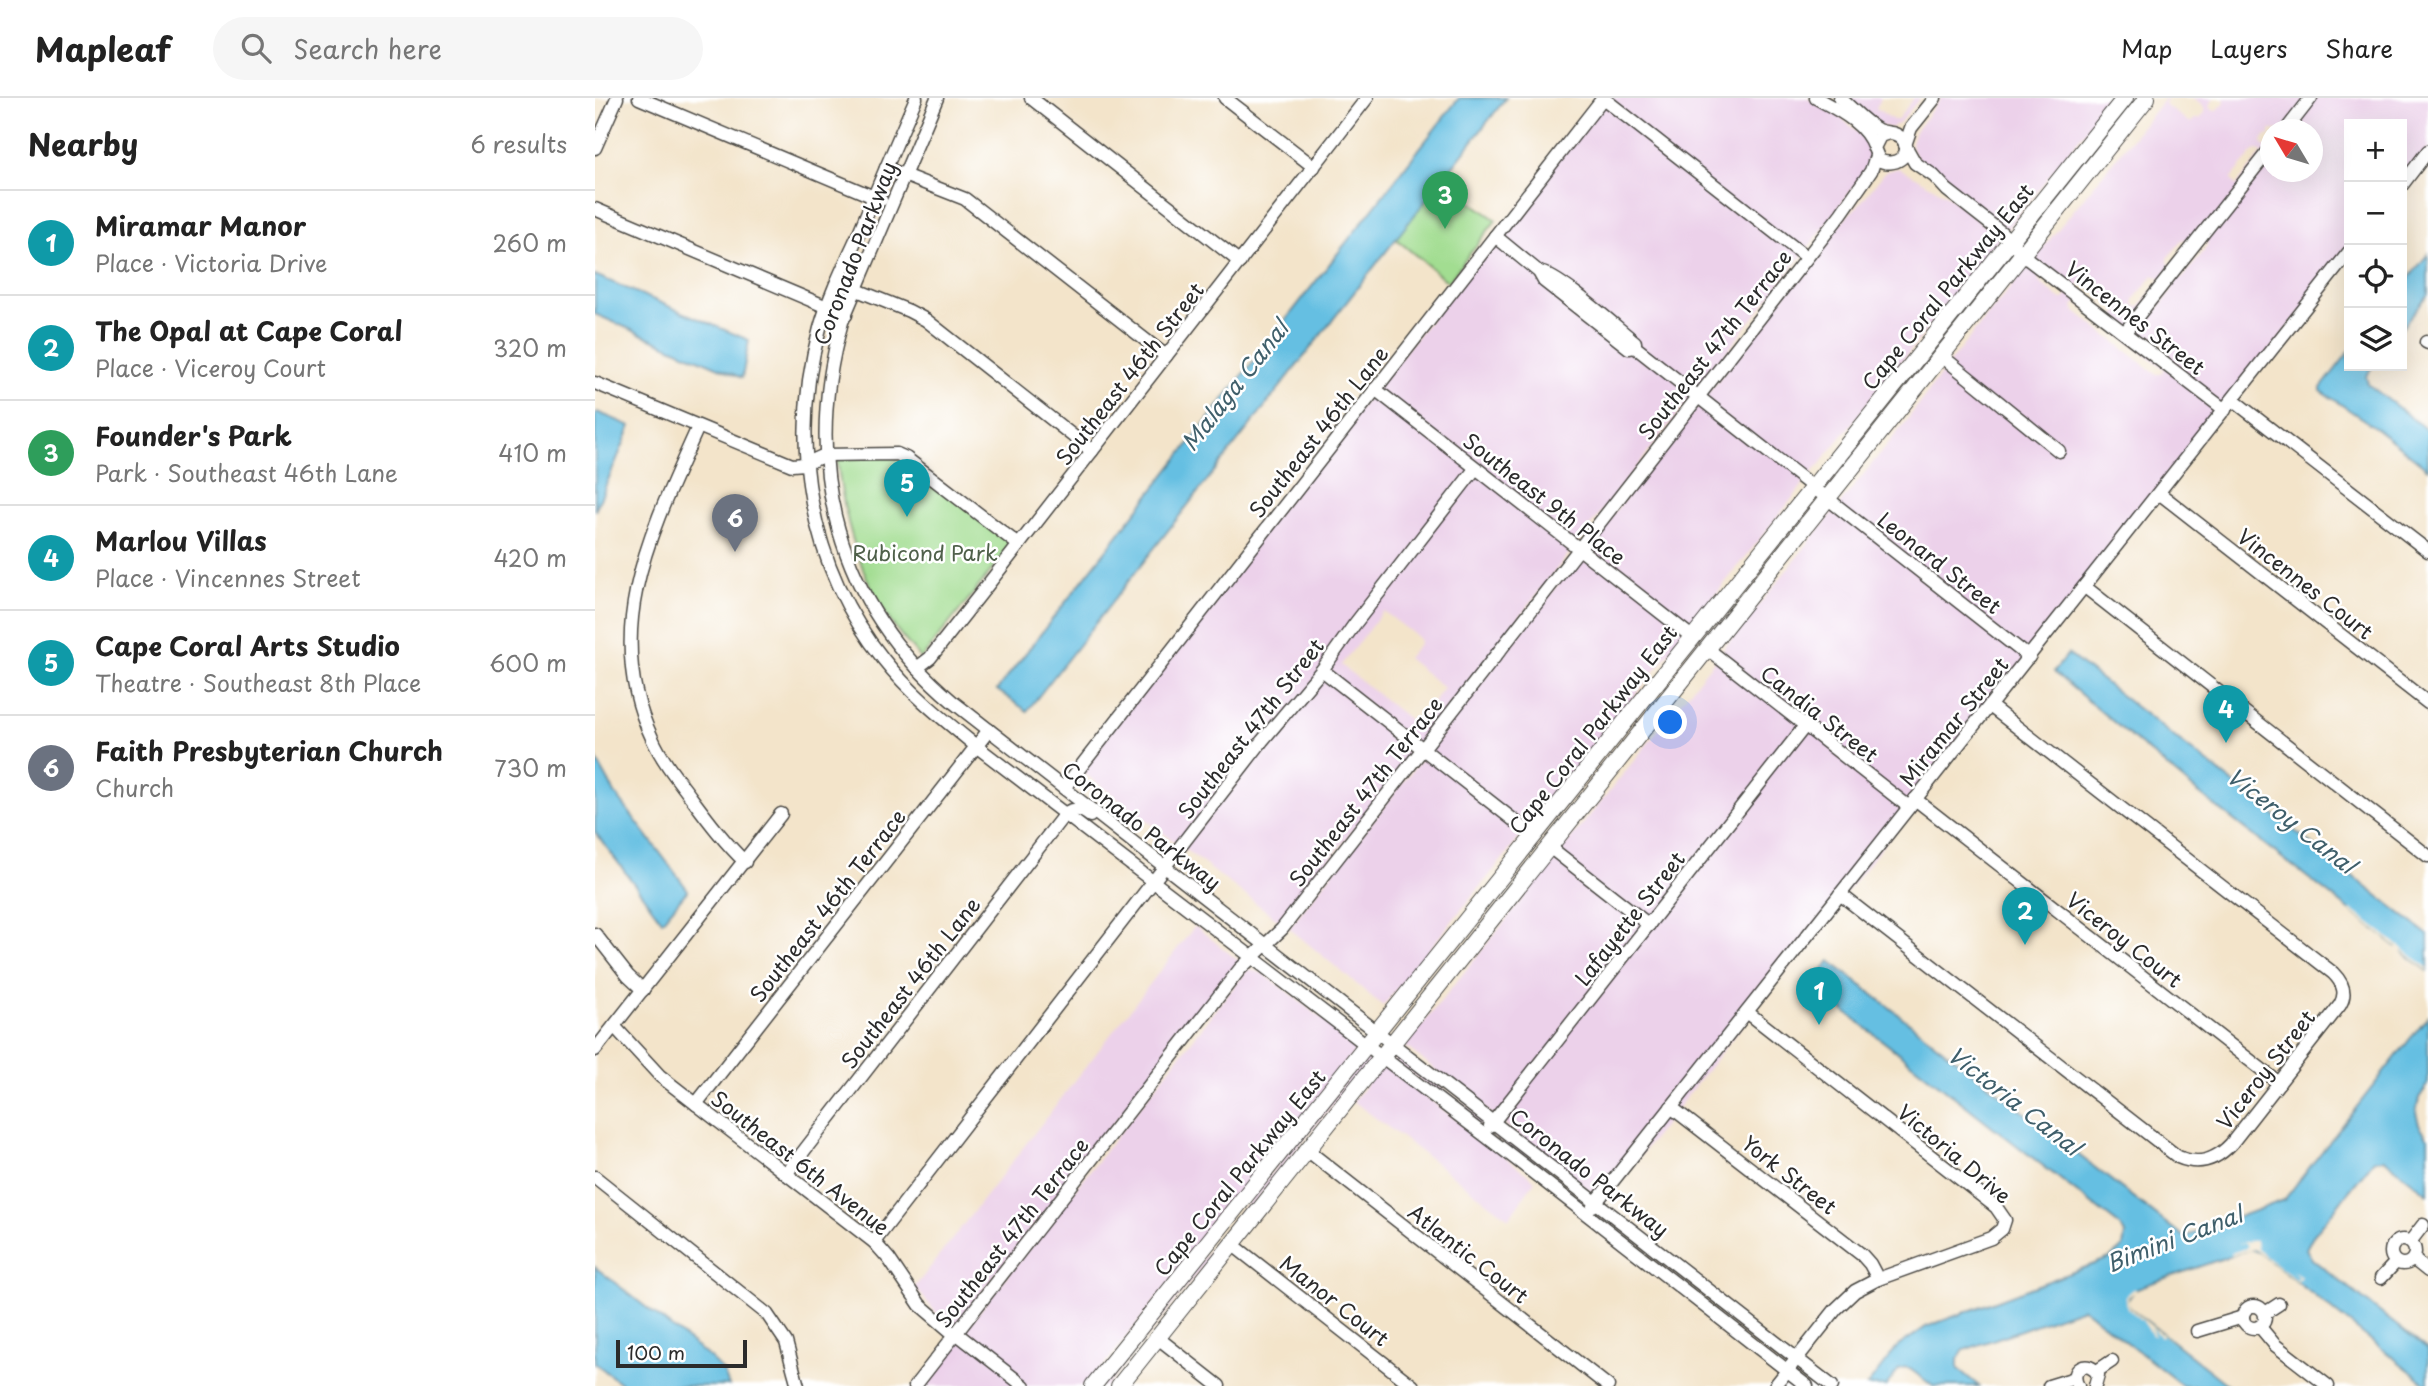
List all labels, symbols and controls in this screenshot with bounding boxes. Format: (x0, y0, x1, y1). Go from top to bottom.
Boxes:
search box (213, 17, 703, 80)
text: Mapleaf (35, 23, 171, 73)
icon: search (237, 29, 275, 67)
text: Search here (293, 29, 442, 68)
text: Map (2121, 30, 2172, 66)
text: Layers (2210, 30, 2287, 66)
text: Share (2325, 30, 2393, 66)
north arrow (2260, 119, 2323, 182)
map controls (2344, 119, 2407, 371)
button: + (2344, 119, 2407, 182)
text: Nearby (28, 121, 138, 166)
text: 6 results (471, 126, 567, 161)
street label: Coronado Parkway (804, 157, 904, 349)
pin: 3 (1422, 171, 1468, 229)
street label: Cape Coral Parkway East (1853, 176, 2041, 396)
button: − (2344, 182, 2407, 245)
text: Miramar Manor (95, 206, 306, 245)
text: 1 (46, 225, 57, 260)
text: 260 m (492, 225, 567, 260)
street label: Southeast 47th Terrace (1629, 242, 1799, 446)
text: Place · Victoria Drive (95, 245, 328, 280)
button: locate (2344, 245, 2407, 308)
street label: Vincennes Street (2059, 252, 2213, 382)
street label: Southeast 46th Street (1047, 275, 1211, 471)
button: layers (2344, 308, 2407, 371)
water label: Malaga Canal (1172, 309, 1298, 458)
text: The Opal at Cape Coral (95, 311, 402, 350)
text: 2 (43, 330, 59, 365)
text: 320 m (493, 330, 567, 365)
street label: Southeast 46th Lane (1241, 338, 1395, 524)
text: Place · Viceroy Court (95, 350, 326, 385)
text: Founder's Park (95, 416, 292, 455)
street label: Southeast 9th Place (1457, 424, 1633, 572)
text: 3 (43, 435, 59, 470)
text: 410 m (498, 435, 567, 470)
text: Park · Southeast 46th Lane (95, 455, 398, 490)
pin: 5 (884, 459, 930, 517)
pin: 6 (712, 494, 758, 552)
street label: Leonard Street (1871, 503, 2009, 621)
street label: Vincennes Court (2231, 520, 2381, 646)
text: Marlou Villas (95, 521, 267, 560)
park label: Rubicond Park (852, 536, 998, 568)
text: 4 (43, 540, 59, 575)
text: 420 m (493, 540, 567, 575)
text: Place · Vincennes Street (95, 560, 361, 595)
street label: Cape Coral Parkway East (1500, 618, 1684, 840)
text: Cape Coral Arts Studio (95, 626, 400, 665)
street label: Southeast 47th Street (1169, 631, 1331, 825)
text: 5 (44, 645, 58, 680)
text: 600 m (489, 645, 567, 680)
street label: Miramar Street (1891, 649, 2015, 793)
street label: Candia Street (1754, 657, 1886, 769)
text: Theatre · Southeast 8th Place (95, 665, 421, 700)
pin: 4 (2203, 685, 2249, 743)
street label: Southeast 47th Terrace (1280, 689, 1450, 893)
your location (1653, 705, 1687, 739)
text: Faith Presbyterian Church (95, 731, 443, 770)
text: 6 (43, 750, 59, 785)
text: 730 m (494, 750, 567, 785)
street label: Coronado Parkway (1056, 753, 1228, 897)
water label: Viceroy Canal (2220, 758, 2367, 884)
text: Church (95, 770, 174, 805)
street label: Southeast 46th Terrace (741, 802, 913, 1008)
street label: Lafayette Street (1566, 844, 1692, 992)
street label: Viceroy Court (2060, 884, 2190, 994)
pin: 2 (2002, 887, 2048, 945)
street label: Southeast 46th Lane (833, 889, 987, 1075)
pin: 1 (1796, 967, 1842, 1025)
street label: Viceroy Street (2208, 1002, 2322, 1136)
water label: Victoria Canal (1941, 1037, 2092, 1166)
street label: Cape Coral Parkway East (1145, 1062, 1333, 1282)
street label: Southeast 6th Avenue (705, 1082, 897, 1242)
street label: Victoria Drive (1891, 1096, 2019, 1210)
street label: Coronado Parkway (1504, 1100, 1676, 1244)
street label: York Street (1736, 1127, 1844, 1221)
street label: Southeast 47th Terrace (926, 1130, 1096, 1334)
water label: Bimini Canal (2101, 1195, 2251, 1280)
street label: Atlantic Court (1402, 1196, 1536, 1310)
street label: Manor Court (1273, 1247, 1397, 1353)
scale bar (616, 1337, 747, 1369)
text: 100 m (627, 1338, 685, 1366)

